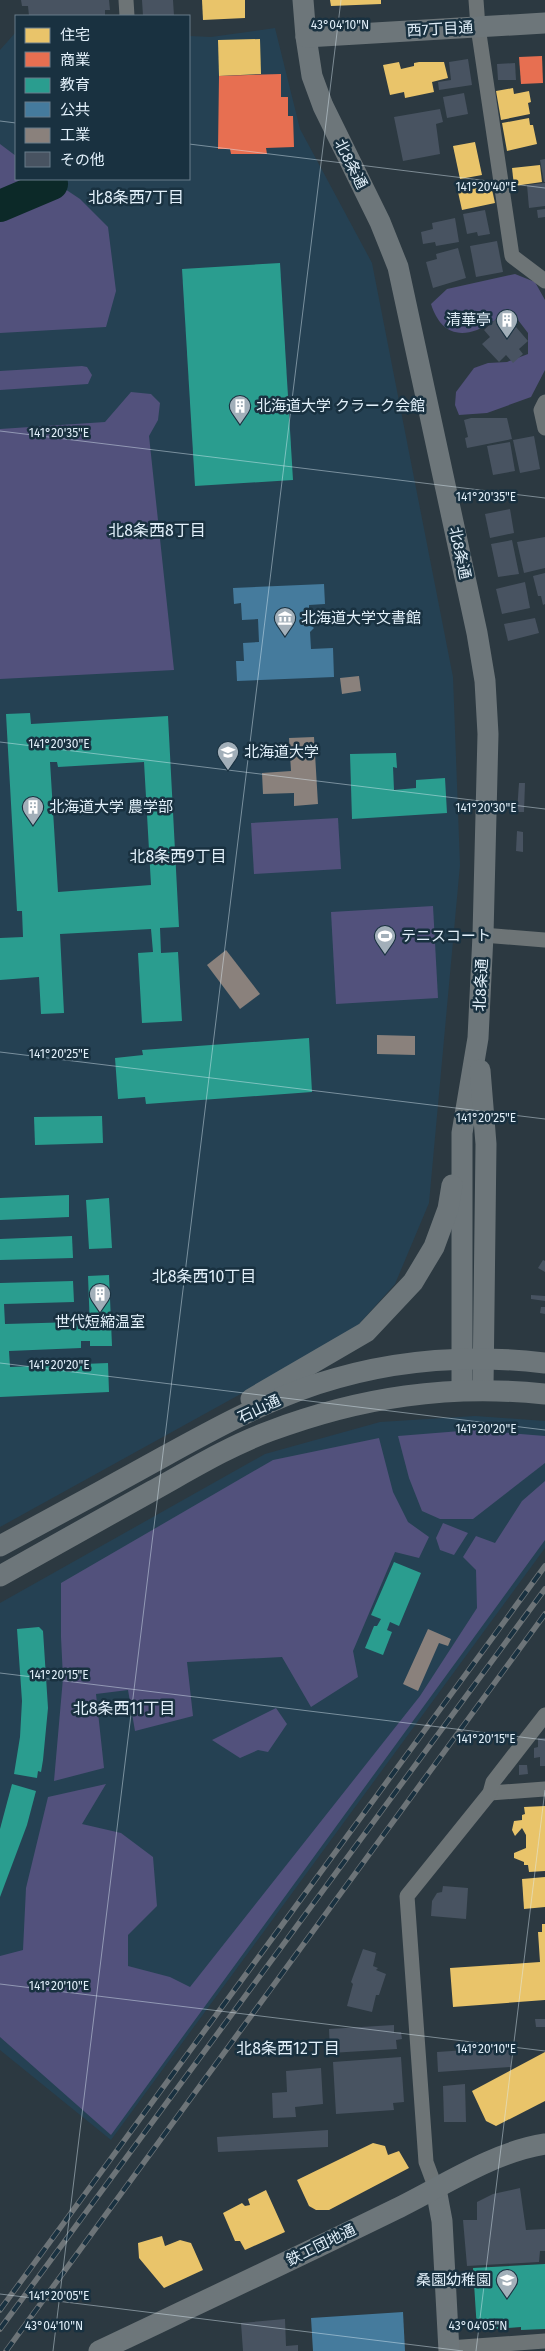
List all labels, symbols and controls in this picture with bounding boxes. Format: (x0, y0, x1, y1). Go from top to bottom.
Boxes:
legend (15, 15, 190, 180)
text: 43°04'10"N (311, 18, 369, 32)
street label: 西7丁目通 (406, 18, 474, 40)
text: 住宅 (60, 26, 90, 44)
text: 商業 (60, 51, 90, 69)
text: 教育 (60, 76, 90, 94)
text: 公共 (60, 101, 90, 119)
text: 工業 (60, 126, 90, 144)
street label: 北8条通 (331, 136, 371, 192)
text: その他 (60, 151, 105, 169)
text: 141°20'40"E (455, 180, 517, 194)
district label: 北8条西7丁目 (88, 188, 184, 207)
building icon: 清華亭 (495, 308, 519, 339)
place label: 清華亭 (446, 311, 491, 329)
building icon: 北海道大学 クラーク会館 (228, 394, 252, 425)
place label: 北海道大学 クラーク会館 (256, 397, 425, 415)
text: 141°20'35"E (29, 426, 89, 440)
text: 141°20'35"E (456, 490, 516, 504)
district label: 北8条西8丁目 (108, 521, 206, 540)
street label: 北8条通 (446, 525, 474, 581)
museum icon: 北海道大学文書館 (273, 606, 297, 637)
place label: 北海道大学文書館 (301, 609, 421, 627)
text: 141°20'30"E (28, 737, 90, 751)
school or university icon: 北海道大学 (216, 740, 240, 771)
place label: 北海道大学 (244, 743, 319, 761)
building icon: 北海道大学 農学部 (21, 795, 45, 826)
place label: 北海道大学 農学部 (49, 798, 173, 816)
text: 141°20'30"E (455, 801, 517, 815)
district label: 北8条西9丁目 (129, 847, 227, 866)
sports icon: テニスコート (373, 924, 397, 955)
place label: テニスコート (401, 927, 491, 945)
street label: 北8条通 (471, 958, 491, 1012)
text: 141°20'25"E (29, 1047, 89, 1061)
text: 141°20'25"E (456, 1111, 516, 1125)
district label: 北8条西10丁目 (152, 1267, 256, 1286)
building icon: 世代短縮温室 (88, 1282, 112, 1313)
place label: 世代短縮温室 (55, 1313, 145, 1331)
text: 141°20'20"E (28, 1358, 90, 1372)
street label: 石山通 (235, 1391, 283, 1427)
text: 141°20'20"E (455, 1422, 517, 1436)
text: 141°20'15"E (29, 1668, 89, 1682)
district label: 北8条西11丁目 (73, 1699, 175, 1718)
text: 141°20'15"E (456, 1732, 516, 1746)
text: 141°20'10"E (29, 1979, 89, 1993)
district label: 北8条西12丁目 (236, 2039, 340, 2058)
text: 141°20'10"E (456, 2042, 516, 2056)
street label: 鉄工団地通 (283, 2220, 359, 2270)
school or university icon: 桑園幼稚園 (495, 2268, 519, 2299)
place label: 桑園幼稚園 (416, 2271, 491, 2289)
text: 141°20'05"E (29, 2289, 89, 2303)
text: 43°04'10"N (25, 2319, 83, 2333)
text: 43°04'05"N (449, 2319, 507, 2333)

